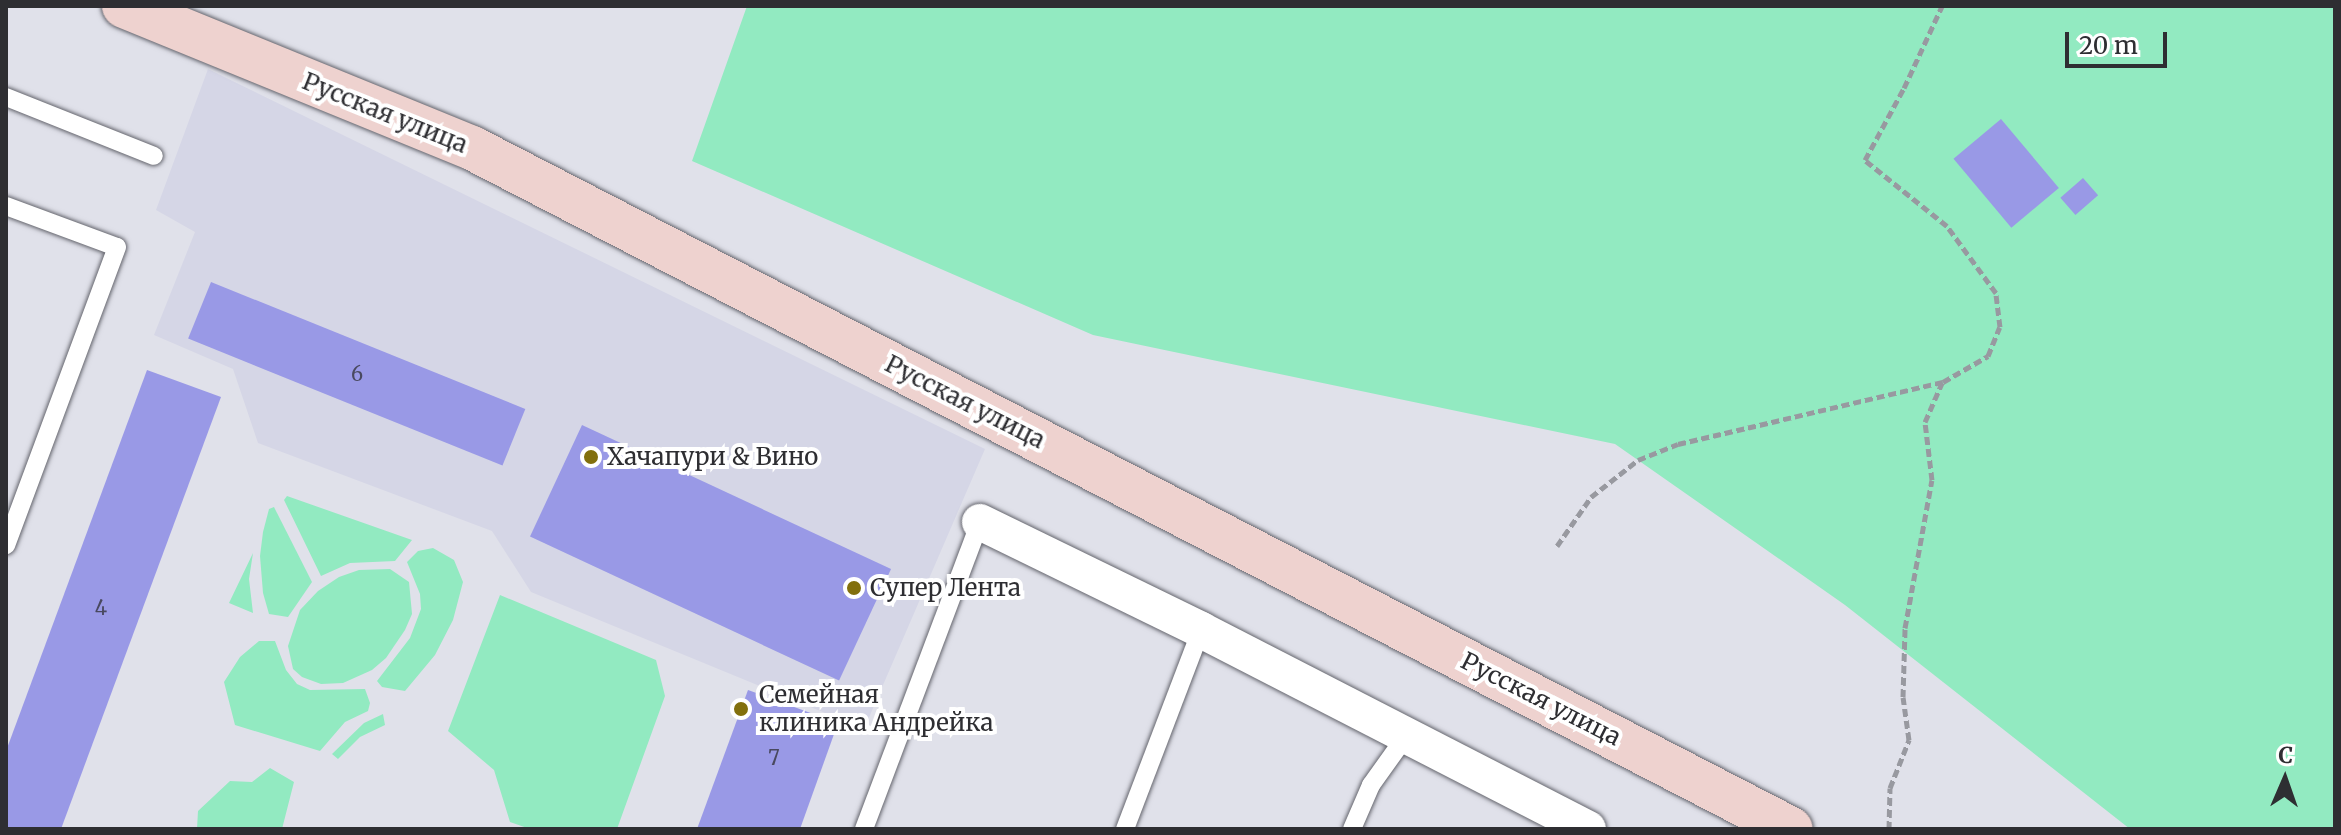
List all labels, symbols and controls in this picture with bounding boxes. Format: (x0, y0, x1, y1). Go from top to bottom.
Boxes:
scale bar (2069, 16, 2171, 66)
text: 20 m (2079, 30, 2138, 61)
street label: Русская улица (298, 67, 472, 159)
street label: Русская улица (880, 349, 1050, 455)
house number: 6 (351, 361, 363, 385)
place label: Хачапури & Вино (607, 443, 818, 471)
marker: Хачапури & Вино (582, 448, 600, 466)
place label: Супер Лента (870, 574, 1021, 602)
marker: Супер Лента (845, 579, 863, 597)
house number: 4 (95, 595, 107, 619)
street label: Русская улица (1456, 646, 1626, 752)
place label: Семейная клиника Андрейка (759, 681, 993, 737)
marker: Семейная клиника Андрейка (730, 698, 752, 720)
north arrow (2245, 739, 2325, 819)
text: С (2278, 741, 2294, 769)
house number: 7 (768, 745, 780, 769)

